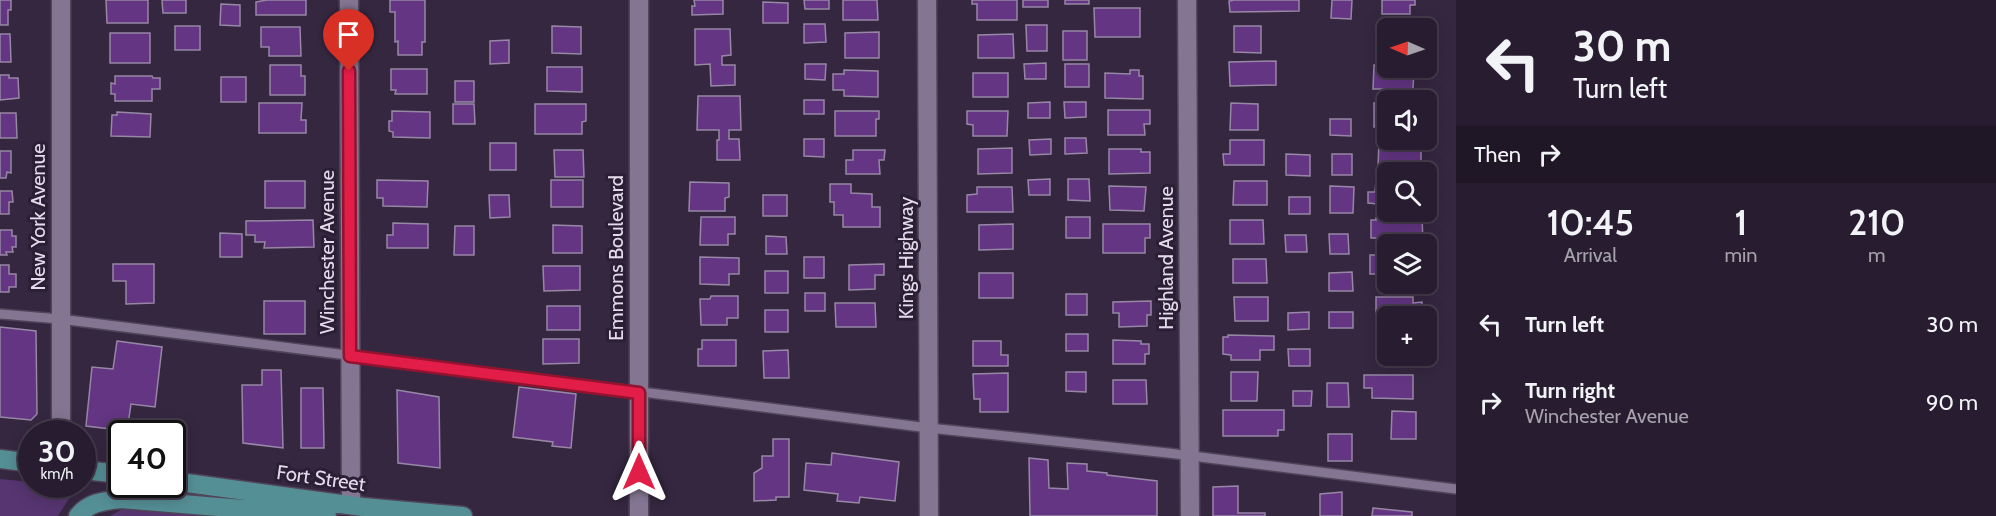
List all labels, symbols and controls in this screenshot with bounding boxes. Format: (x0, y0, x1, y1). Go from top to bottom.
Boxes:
pin (323, 9, 374, 71)
icon: arrive (332, 18, 365, 51)
north arrow (1377, 18, 1437, 78)
map controls (1377, 18, 1437, 366)
text: 30 m (1573, 20, 1671, 72)
icon: left (1474, 24, 1552, 102)
text: Turn left (1573, 72, 1667, 105)
button: sound (1377, 90, 1437, 150)
icon: right (1533, 138, 1566, 171)
text: Then (1474, 141, 1521, 168)
street label: New York Avenue (26, 144, 50, 290)
button: search (1377, 162, 1437, 222)
street label: Winchester Avenue (315, 170, 339, 334)
street label: Emmons Boulevard (604, 175, 628, 341)
street label: Highland Avenue (1154, 186, 1178, 330)
street label: Kings Highway (894, 197, 918, 319)
text: 10:45 (1547, 200, 1634, 244)
text: 1 (1735, 200, 1747, 244)
text: 210 (1848, 200, 1905, 244)
button: layers (1377, 234, 1437, 294)
text: Arrival (1564, 243, 1617, 267)
text: min (1725, 243, 1757, 267)
text: m (1868, 243, 1885, 267)
button: + (1377, 306, 1437, 366)
icon: left (1474, 308, 1507, 341)
text: Turn left (1525, 311, 1604, 338)
text: 30 m (1926, 311, 1978, 338)
text: Turn right (1525, 377, 1615, 404)
icon: right (1474, 386, 1507, 419)
text: 90 m (1926, 389, 1978, 416)
text: Winchester Avenue (1525, 404, 1689, 428)
speed limit sign: 40 (108, 420, 186, 498)
text: 30 (38, 433, 76, 470)
position arrow (607, 440, 671, 504)
street label: Fort Street (275, 460, 367, 496)
text: km/h (41, 465, 73, 483)

